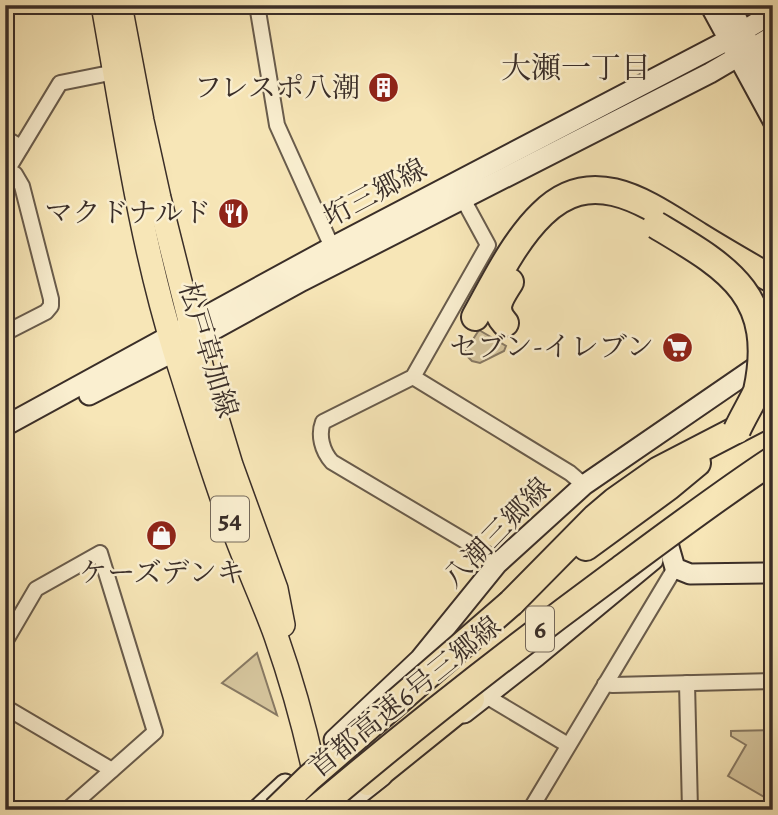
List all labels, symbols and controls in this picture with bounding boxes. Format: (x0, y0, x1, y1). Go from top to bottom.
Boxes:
district label: 大瀬一丁目 (501, 48, 651, 88)
place label: フレスポ八潮 (194, 69, 360, 107)
building icon: フレスポ八潮 (366, 71, 400, 105)
street label: 垳三郷線 (317, 150, 433, 236)
place label: マクドナルド (44, 194, 211, 232)
restaurant icon: マクドナルド (217, 196, 251, 230)
street label: 松戸草加線 (169, 277, 247, 423)
place label: セブン-イレブン (450, 328, 654, 366)
supermarket icon: セブン-イレブン (660, 330, 694, 364)
street label: 八潮三郷線 (435, 469, 559, 597)
road number: 54 (211, 496, 249, 541)
shop icon: ケーズデンキ (145, 519, 179, 553)
place label: ケーズデンキ (79, 554, 245, 592)
road number: 6 (526, 607, 554, 652)
street label: 首都高速6号三郷線 (301, 608, 509, 786)

